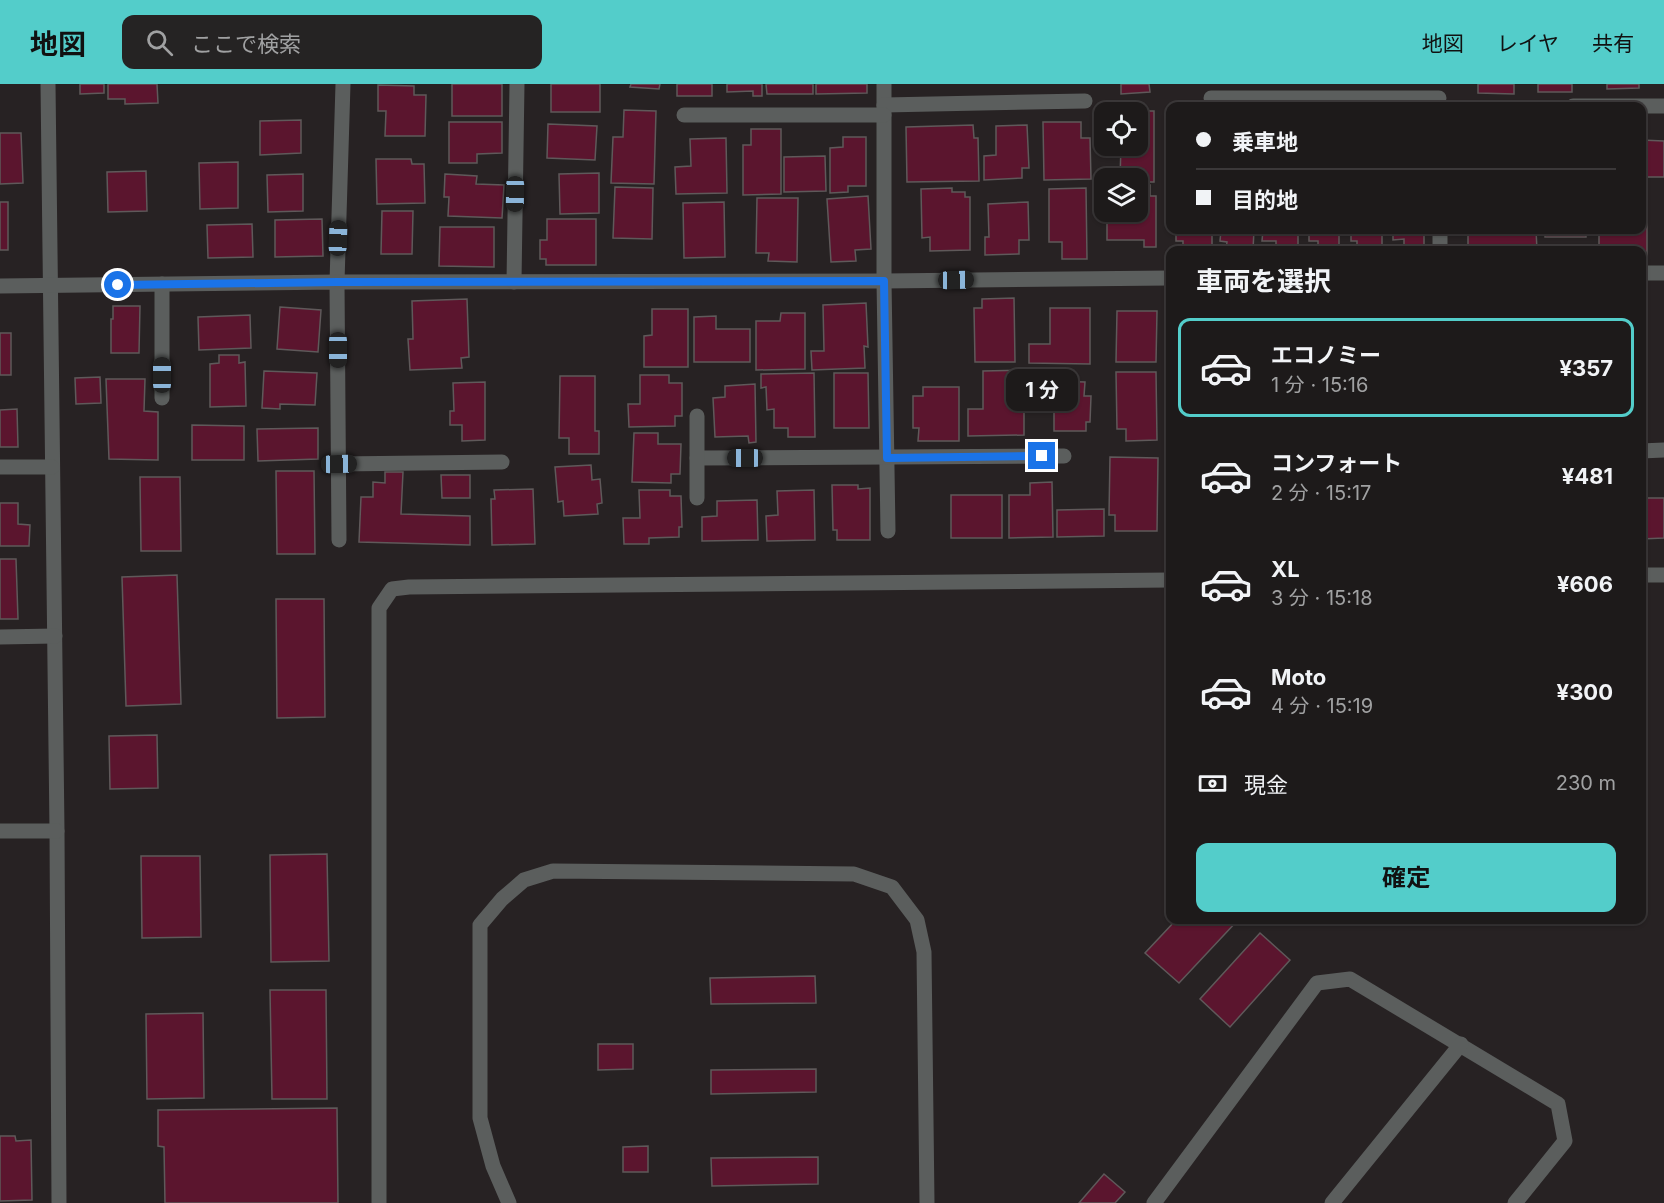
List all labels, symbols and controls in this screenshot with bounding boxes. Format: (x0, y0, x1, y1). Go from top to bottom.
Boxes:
search box (122, 15, 542, 69)
icon: search (143, 26, 176, 59)
text: 地図 (30, 27, 86, 61)
text: ここで検索 (191, 31, 301, 57)
text: 地図 (1422, 31, 1464, 56)
text: レイヤ (1497, 31, 1559, 56)
text: 共有 (1592, 31, 1634, 56)
map controls (1094, 102, 1148, 222)
button: locate (1094, 102, 1148, 156)
text: 乗車地 (1232, 129, 1298, 155)
button: layers (1094, 168, 1148, 222)
car (506, 176, 524, 212)
text: 目的地 (1232, 187, 1298, 213)
car (328, 220, 348, 256)
text: 車両を選択 (1196, 265, 1331, 298)
route start (104, 271, 131, 298)
car (938, 271, 974, 289)
car (329, 332, 347, 368)
icon: car (1199, 341, 1253, 395)
text: エコノミー (1271, 342, 1381, 368)
text: ¥357 (1559, 355, 1613, 381)
car (153, 357, 171, 393)
callout: 1 分 (1006, 369, 1078, 411)
text: 1 分 · 15:16 (1271, 373, 1368, 397)
text: 1 分 (1025, 378, 1059, 402)
route end (1028, 442, 1055, 469)
car (727, 449, 763, 467)
icon: car (1199, 449, 1253, 503)
text: コンフォート (1271, 450, 1402, 476)
car (321, 455, 357, 473)
text: ¥481 (1562, 463, 1613, 489)
text: 2 分 · 15:17 (1271, 481, 1371, 505)
text: XL (1271, 556, 1300, 582)
icon: car (1199, 557, 1253, 611)
text: ¥606 (1557, 571, 1613, 597)
text: 3 分 · 15:18 (1271, 586, 1373, 610)
text: Moto (1271, 664, 1326, 690)
icon: car (1199, 665, 1253, 719)
text: ¥300 (1557, 679, 1613, 705)
text: 4 分 · 15:19 (1271, 694, 1373, 718)
icon: cash (1196, 767, 1229, 800)
text: 230 m (1556, 771, 1616, 795)
text: 現金 (1244, 772, 1288, 798)
button: 確定 (1196, 843, 1616, 912)

